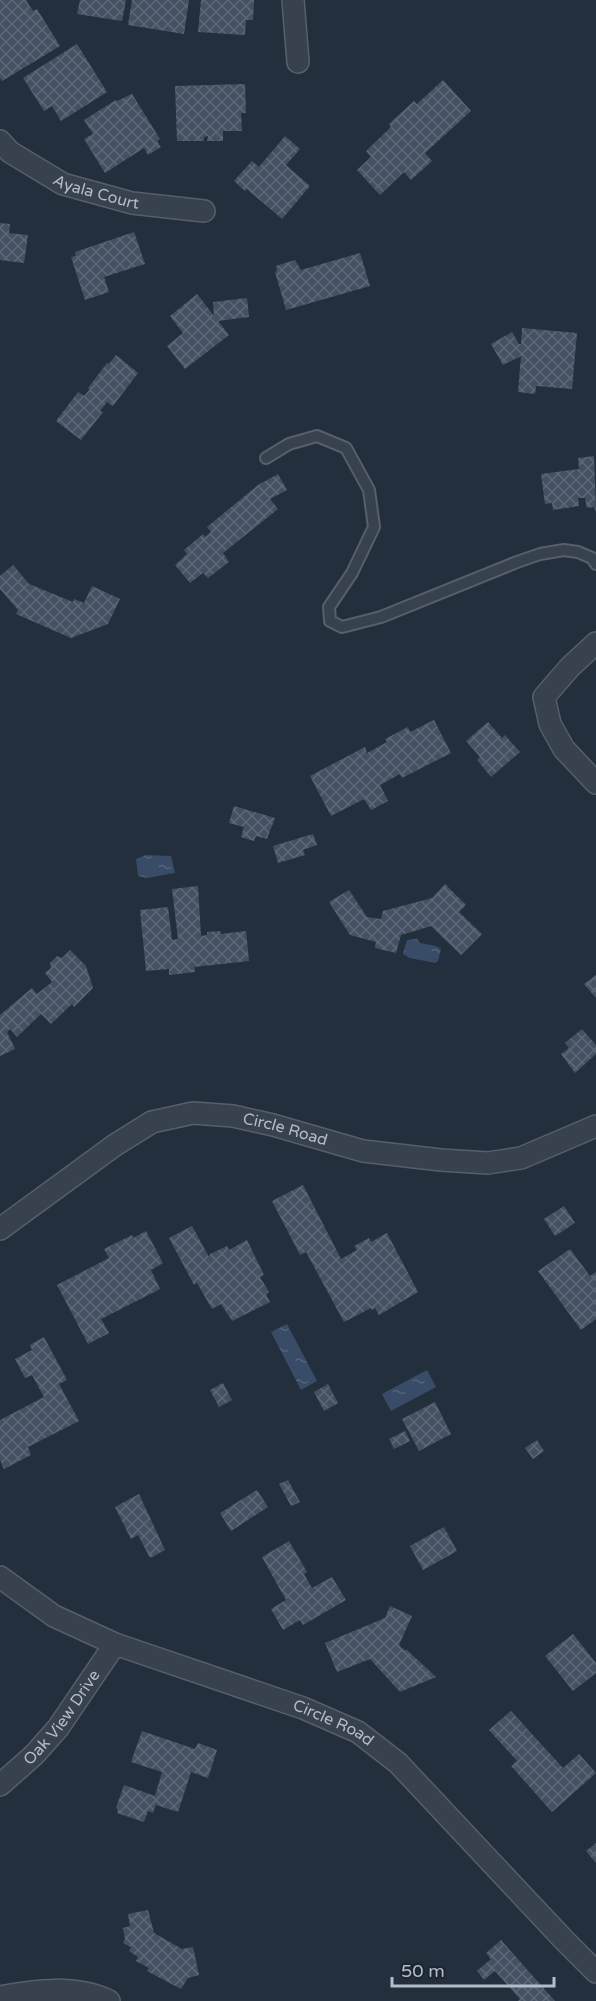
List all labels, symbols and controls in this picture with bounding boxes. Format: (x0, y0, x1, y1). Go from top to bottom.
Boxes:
street label: Ayala Court (49, 170, 140, 214)
street label: Circle Road (241, 1109, 330, 1150)
street label: Oak View Drive (19, 1666, 104, 1770)
street label: Circle Road (290, 1695, 378, 1750)
scale bar (392, 1950, 554, 1988)
text: 50 m (401, 1960, 445, 1982)

